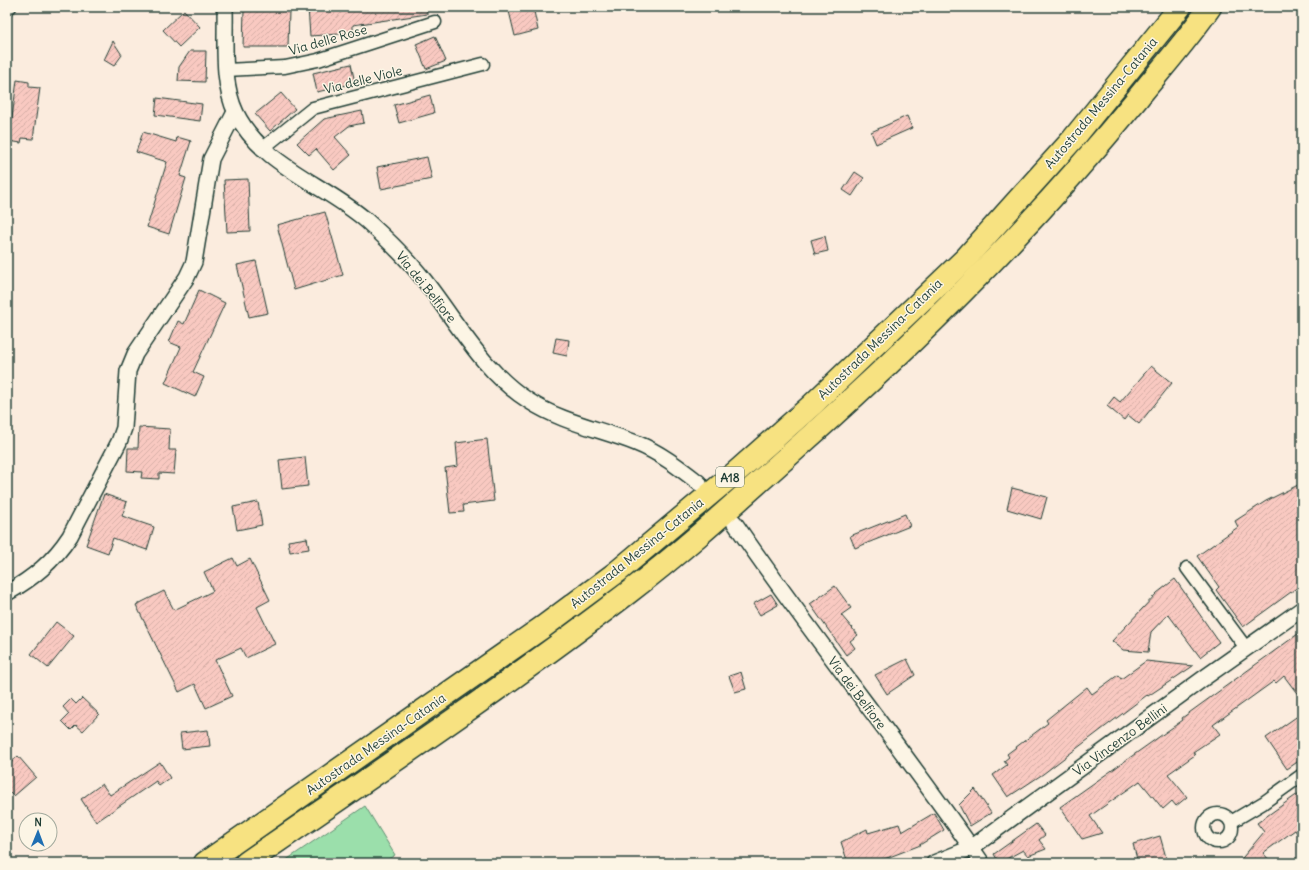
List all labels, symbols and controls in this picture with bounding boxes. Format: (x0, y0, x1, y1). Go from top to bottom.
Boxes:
street label: Via delle Rose (287, 21, 369, 59)
street label: Autostrada Messina-Catania (1041, 34, 1161, 172)
street label: Via delle Viole (322, 62, 404, 98)
street label: Via dei Belfiore (392, 248, 460, 326)
street label: Autostrada Messina-Catania (814, 275, 946, 403)
road number: A18 (716, 467, 744, 487)
street label: Autostrada Messina-Catania (567, 494, 707, 612)
street label: Via dei Belfiore (824, 653, 890, 733)
street label: Autostrada Messina-Catania (303, 689, 449, 799)
street label: Via Vincenzo Bellini (1070, 700, 1170, 780)
north arrow (18, 812, 58, 852)
text: N (34, 815, 42, 829)

